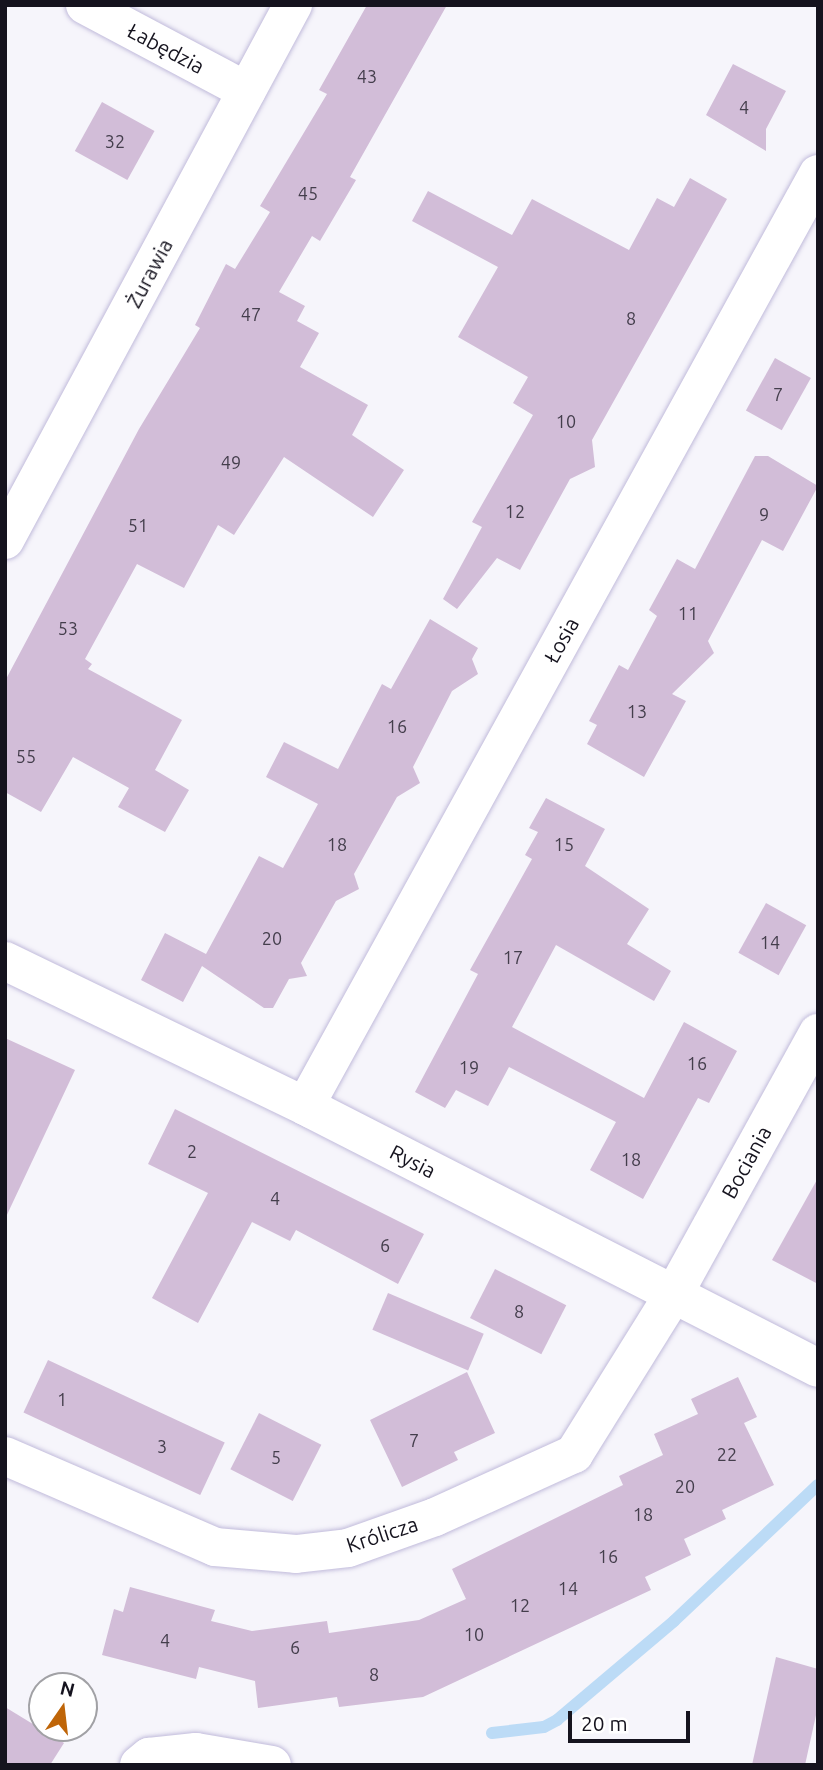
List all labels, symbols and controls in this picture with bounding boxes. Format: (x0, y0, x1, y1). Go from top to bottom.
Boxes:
street label: Łabędzia (123, 17, 209, 79)
house number: 43 (357, 65, 377, 87)
house number: 4 (739, 96, 749, 118)
house number: 32 (105, 130, 125, 152)
house number: 45 (298, 182, 318, 204)
street label: Żurawia (120, 234, 178, 312)
house number: 47 (241, 303, 261, 325)
house number: 8 (626, 307, 636, 329)
house number: 7 (773, 383, 783, 405)
house number: 10 (556, 410, 576, 432)
house number: 49 (221, 451, 241, 473)
house number: 12 (505, 500, 525, 522)
house number: 9 (759, 503, 769, 525)
house number: 51 (128, 514, 148, 536)
house number: 11 (678, 602, 698, 624)
street label: Łosia (538, 613, 584, 667)
house number: 53 (58, 617, 78, 639)
house number: 13 (627, 700, 647, 722)
house number: 16 (387, 715, 407, 737)
house number: 55 (16, 745, 36, 767)
house number: 18 (327, 833, 347, 855)
house number: 15 (554, 833, 574, 855)
house number: 20 (262, 927, 282, 949)
house number: 14 (760, 931, 780, 953)
house number: 17 (503, 946, 523, 968)
house number: 16 (687, 1052, 707, 1074)
house number: 19 (459, 1056, 479, 1078)
street label: Bociania (716, 1121, 776, 1203)
street label: Rysia (386, 1139, 440, 1183)
house number: 2 (187, 1140, 197, 1162)
house number: 18 (621, 1148, 641, 1170)
house number: 4 (270, 1187, 280, 1209)
house number: 6 (380, 1234, 390, 1256)
house number: 8 (514, 1300, 524, 1322)
house number: 1 (57, 1388, 67, 1410)
house number: 7 (409, 1429, 419, 1451)
house number: 3 (157, 1435, 167, 1457)
house number: 22 (717, 1443, 737, 1465)
house number: 5 (271, 1446, 281, 1468)
house number: 20 (675, 1475, 695, 1497)
house number: 18 (633, 1503, 653, 1525)
street label: Królicza (343, 1511, 421, 1557)
house number: 16 (598, 1545, 618, 1567)
house number: 14 (558, 1577, 578, 1599)
house number: 12 (510, 1594, 530, 1616)
house number: 10 (464, 1623, 484, 1645)
house number: 4 (160, 1629, 170, 1651)
house number: 6 (290, 1636, 300, 1658)
house number: 8 (369, 1663, 379, 1685)
north arrow (28, 1672, 98, 1742)
text: N (58, 1676, 77, 1701)
scale bar (571, 1696, 694, 1740)
text: 20 m (581, 1711, 628, 1735)

